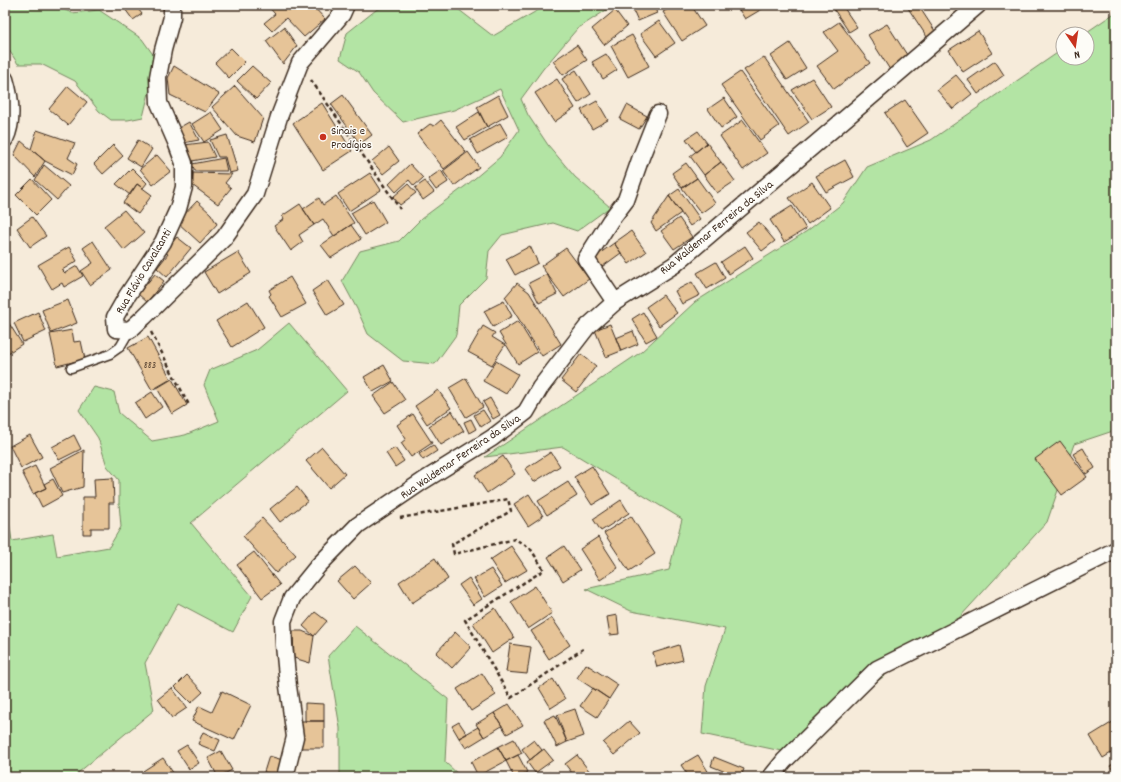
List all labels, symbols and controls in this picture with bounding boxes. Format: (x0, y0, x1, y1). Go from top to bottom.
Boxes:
north arrow (1055, 26, 1095, 66)
text: N (1072, 45, 1081, 62)
place label: Sinais e Prodígios (331, 123, 372, 154)
marker: Sinais e Prodígios (318, 132, 328, 142)
street label: Rua Waldemar Ferreira da Silva (657, 177, 778, 279)
street label: Rua Flávio Cavalcanti (112, 226, 176, 318)
house number: 883 (144, 359, 156, 373)
street label: Rua Waldemar Ferreira da Silva (397, 410, 525, 504)

